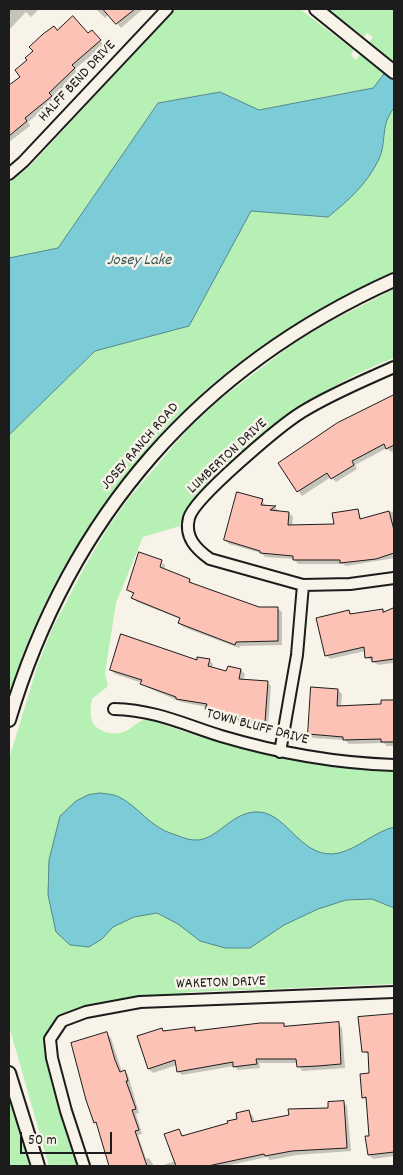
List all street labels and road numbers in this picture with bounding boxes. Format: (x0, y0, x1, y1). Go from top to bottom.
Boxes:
street label: HALFF BEND DRIVE (36, 37, 120, 127)
street label: JOSEY RANCH ROAD (98, 400, 184, 494)
street label: LUMBERTON DRIVE (184, 415, 272, 499)
street label: TOWN BLUFF DRIVE (204, 706, 310, 750)
street label: WAKETON DRIVE (176, 973, 266, 995)

